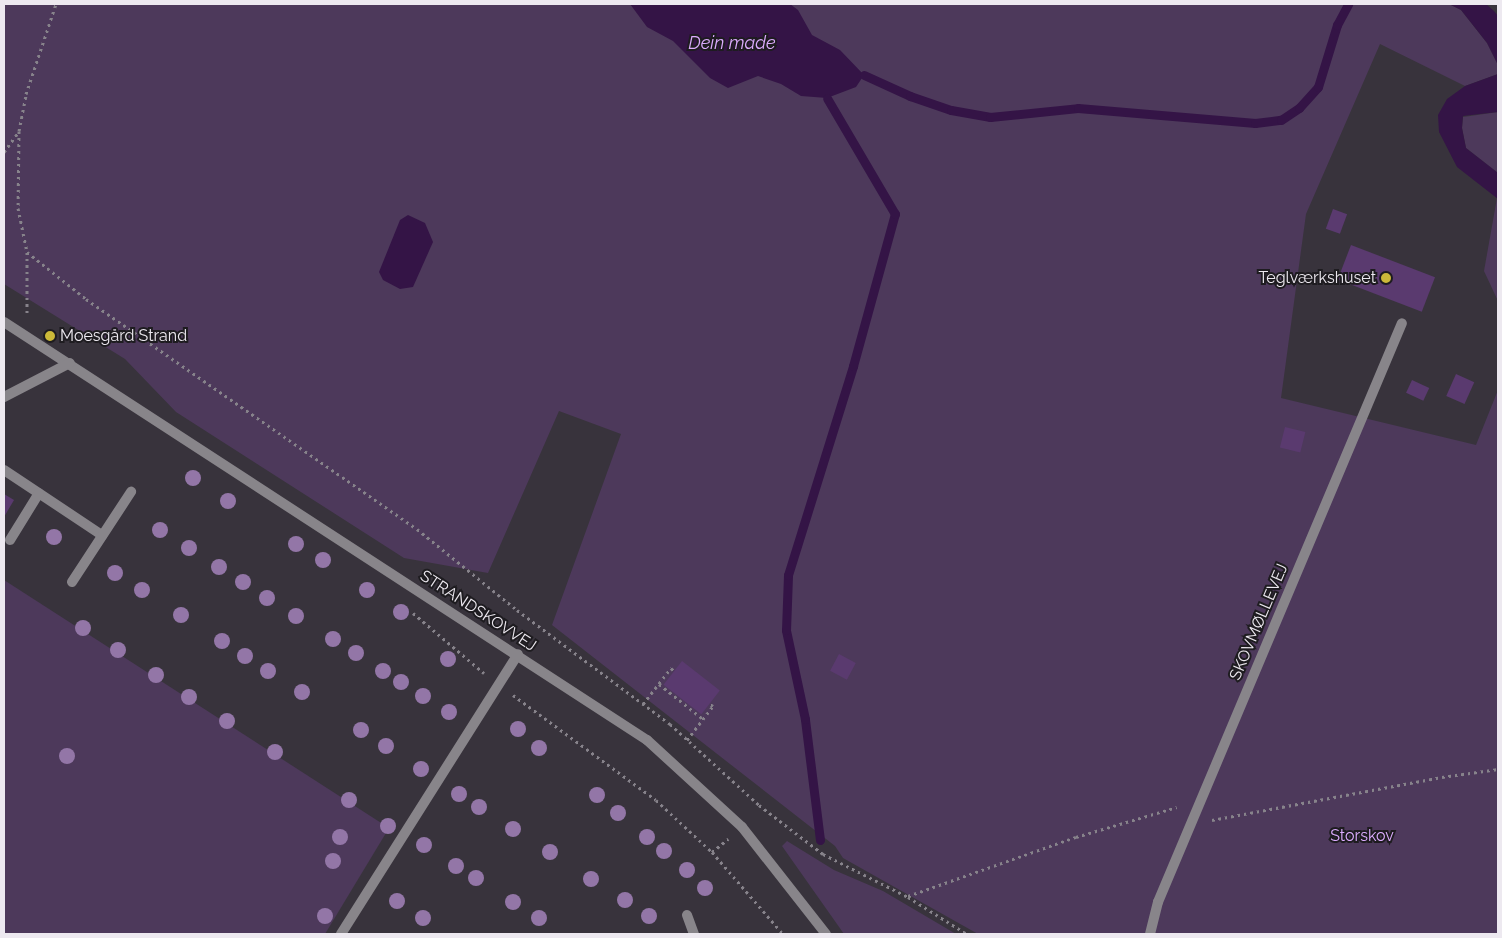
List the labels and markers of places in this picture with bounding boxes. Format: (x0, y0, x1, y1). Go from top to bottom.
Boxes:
place label: Teglværkshuset (1258, 268, 1376, 288)
marker: Teglværkshuset (1380, 272, 1392, 284)
place label: Moesgård Strand (60, 326, 187, 346)
marker: Moesgård Strand (44, 330, 56, 342)

